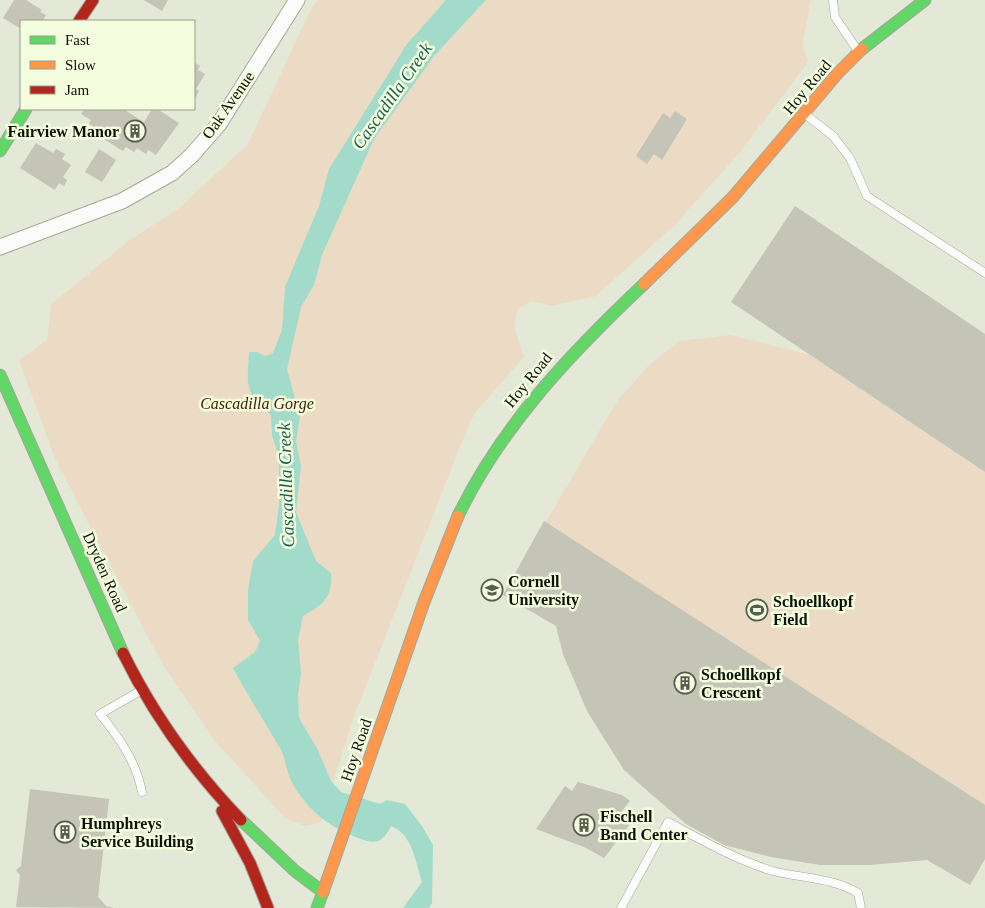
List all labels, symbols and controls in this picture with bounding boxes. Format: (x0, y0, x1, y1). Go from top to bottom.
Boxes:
legend (20, 20, 195, 110)
text: Fast (65, 32, 91, 48)
water label: Cascadilla Creek (348, 38, 437, 153)
text: Slow (65, 57, 96, 73)
street label: Hoy Road (779, 57, 835, 118)
street label: Oak Avenue (199, 68, 257, 142)
text: Jam (65, 82, 89, 98)
building icon: Fairview Manor (123, 119, 147, 143)
place label: Fairview Manor (7, 123, 119, 140)
street label: Hoy Road (501, 349, 556, 411)
park label: Cascadilla Gorge (200, 395, 314, 413)
water label: Cascadilla Creek (274, 421, 298, 548)
street label: Dryden Road (79, 529, 130, 615)
place label: Cornell University (508, 573, 579, 609)
school or university icon: Cornell University (480, 578, 504, 602)
place label: Schoellkopf Field (773, 593, 854, 628)
sports icon: Schoellkopf Field (745, 598, 769, 622)
place label: Schoellkopf Crescent (701, 666, 782, 701)
building icon: Schoellkopf Crescent (673, 671, 697, 695)
street label: Hoy Road (337, 716, 376, 784)
place label: Fischell Band Center (600, 808, 688, 843)
building icon: Fischell Band Center (572, 813, 596, 837)
place label: Humphreys Service Building (81, 815, 193, 851)
building icon: Humphreys Service Building (53, 820, 77, 844)

